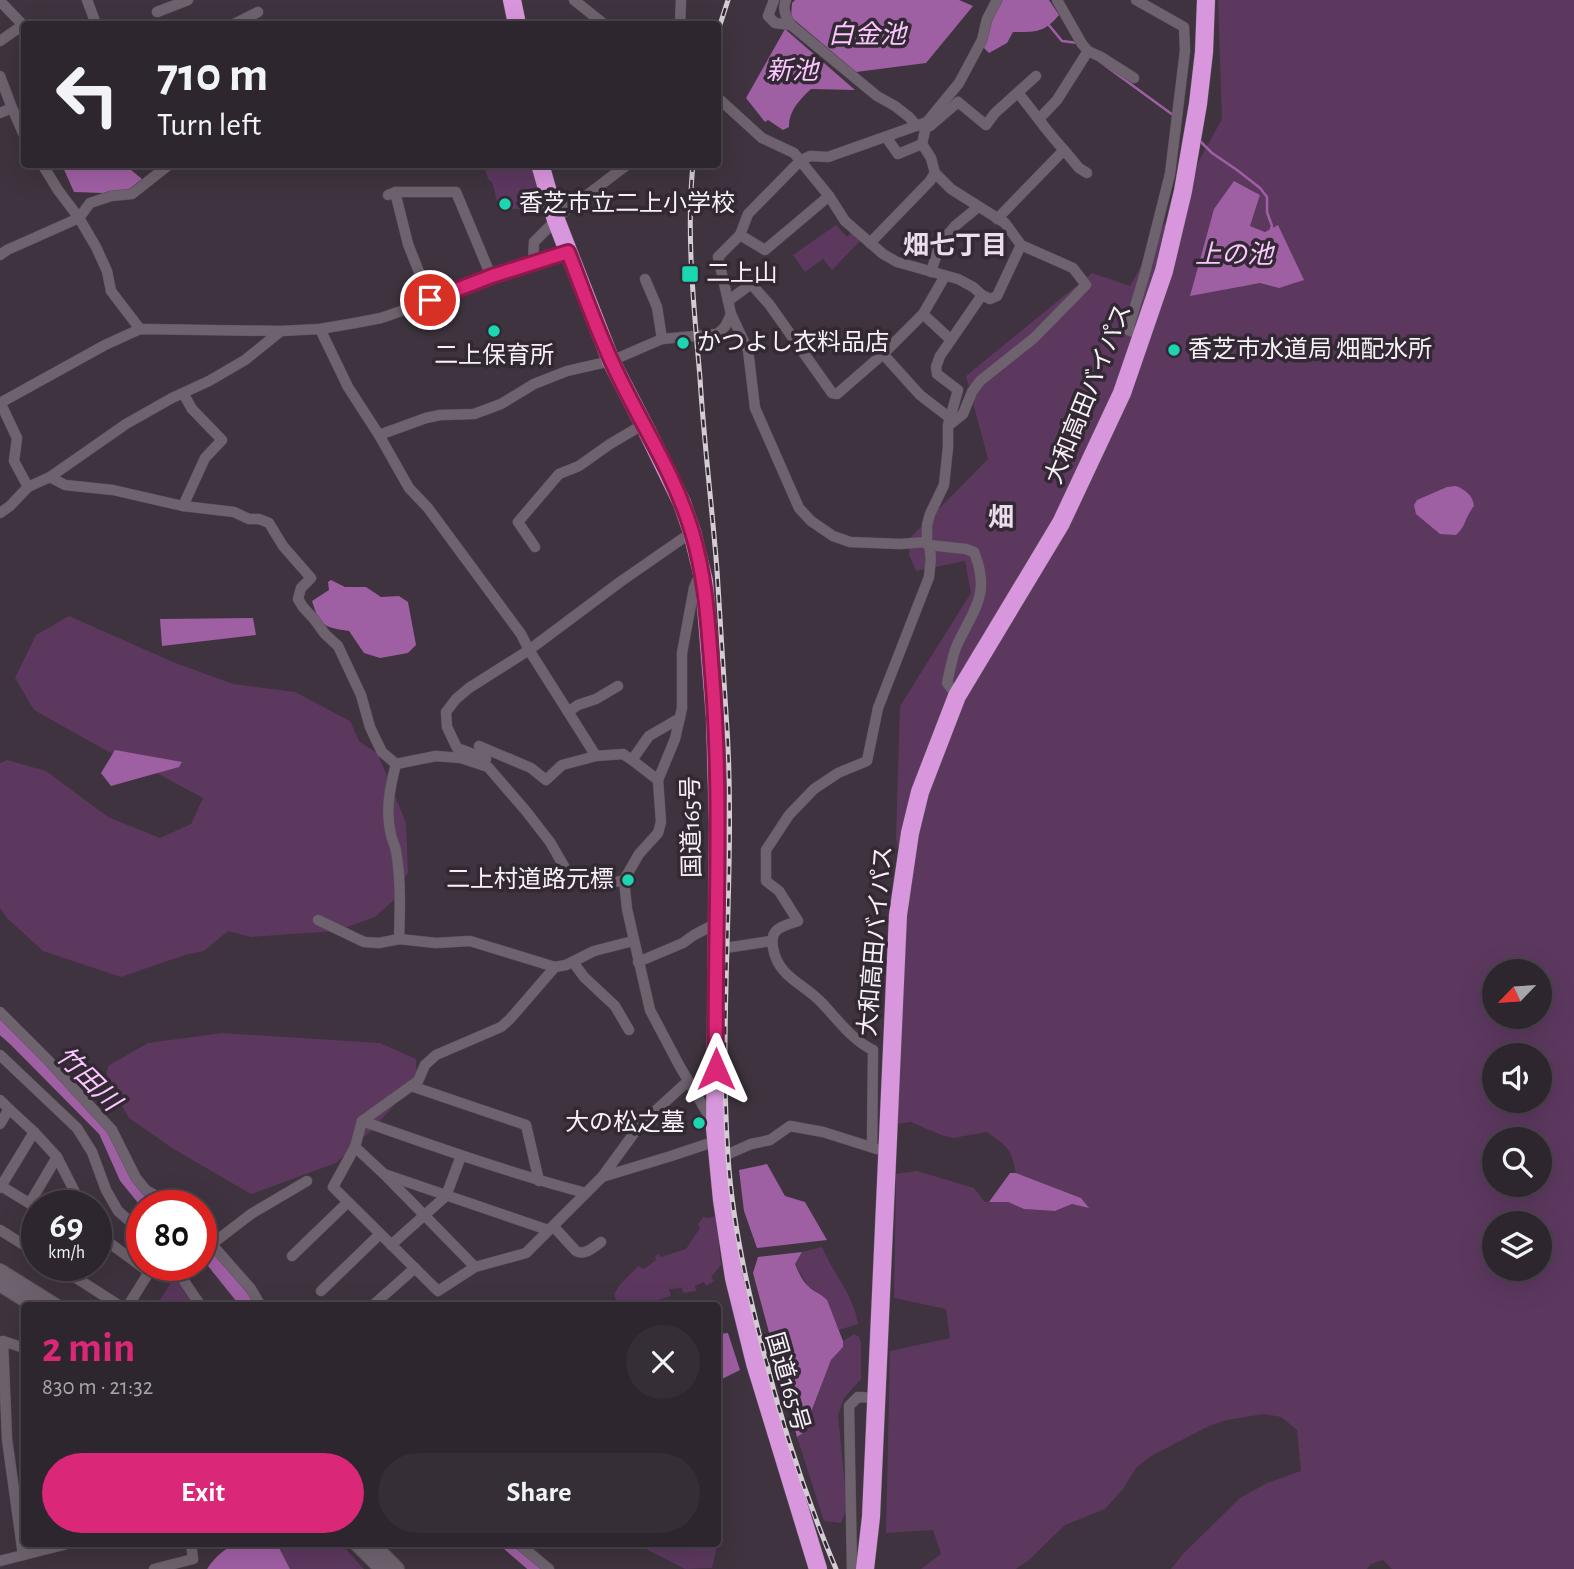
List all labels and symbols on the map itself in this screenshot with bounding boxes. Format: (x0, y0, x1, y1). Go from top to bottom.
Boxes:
water label: 白金池 (828, 21, 909, 48)
water label: 新池 (766, 57, 821, 84)
place label: 香芝市立二上小学校 (519, 190, 735, 216)
marker: 香芝市立二上小学校 (497, 196, 513, 212)
district label: 畑七丁目 (903, 232, 1007, 259)
water label: 上の池 (1195, 241, 1276, 268)
place label: 二上山 (706, 261, 778, 286)
marker: 二上山 (680, 264, 700, 284)
pin (400, 270, 460, 330)
street label: 大和高田バイパス (1040, 300, 1136, 487)
marker: 二上保育所 (486, 323, 502, 339)
place label: かつよし衣料品店 (697, 329, 889, 355)
marker: かつよし衣料品店 (675, 335, 691, 351)
place label: 香芝市水道局 畑配水所 (1188, 336, 1432, 362)
place label: 二上保育所 (434, 342, 554, 368)
marker: 香芝市水道局 畑配水所 (1166, 342, 1182, 358)
district label: 畑 (988, 504, 1014, 531)
street label: 国道165号 (677, 776, 705, 878)
street label: 大和高田バイパス (854, 844, 896, 1037)
place label: 二上村道路元標 (446, 866, 614, 892)
marker: 二上村道路元標 (620, 872, 636, 888)
north arrow (1482, 959, 1552, 1029)
position arrow (679, 1032, 753, 1106)
water label: 竹田川 (51, 1042, 128, 1118)
place label: 大の松之墓 (565, 1109, 685, 1135)
marker: 大の松之墓 (691, 1115, 707, 1131)
speed limit sign: 80 (126, 1190, 217, 1281)
street label: 国道165号 (761, 1329, 814, 1434)

